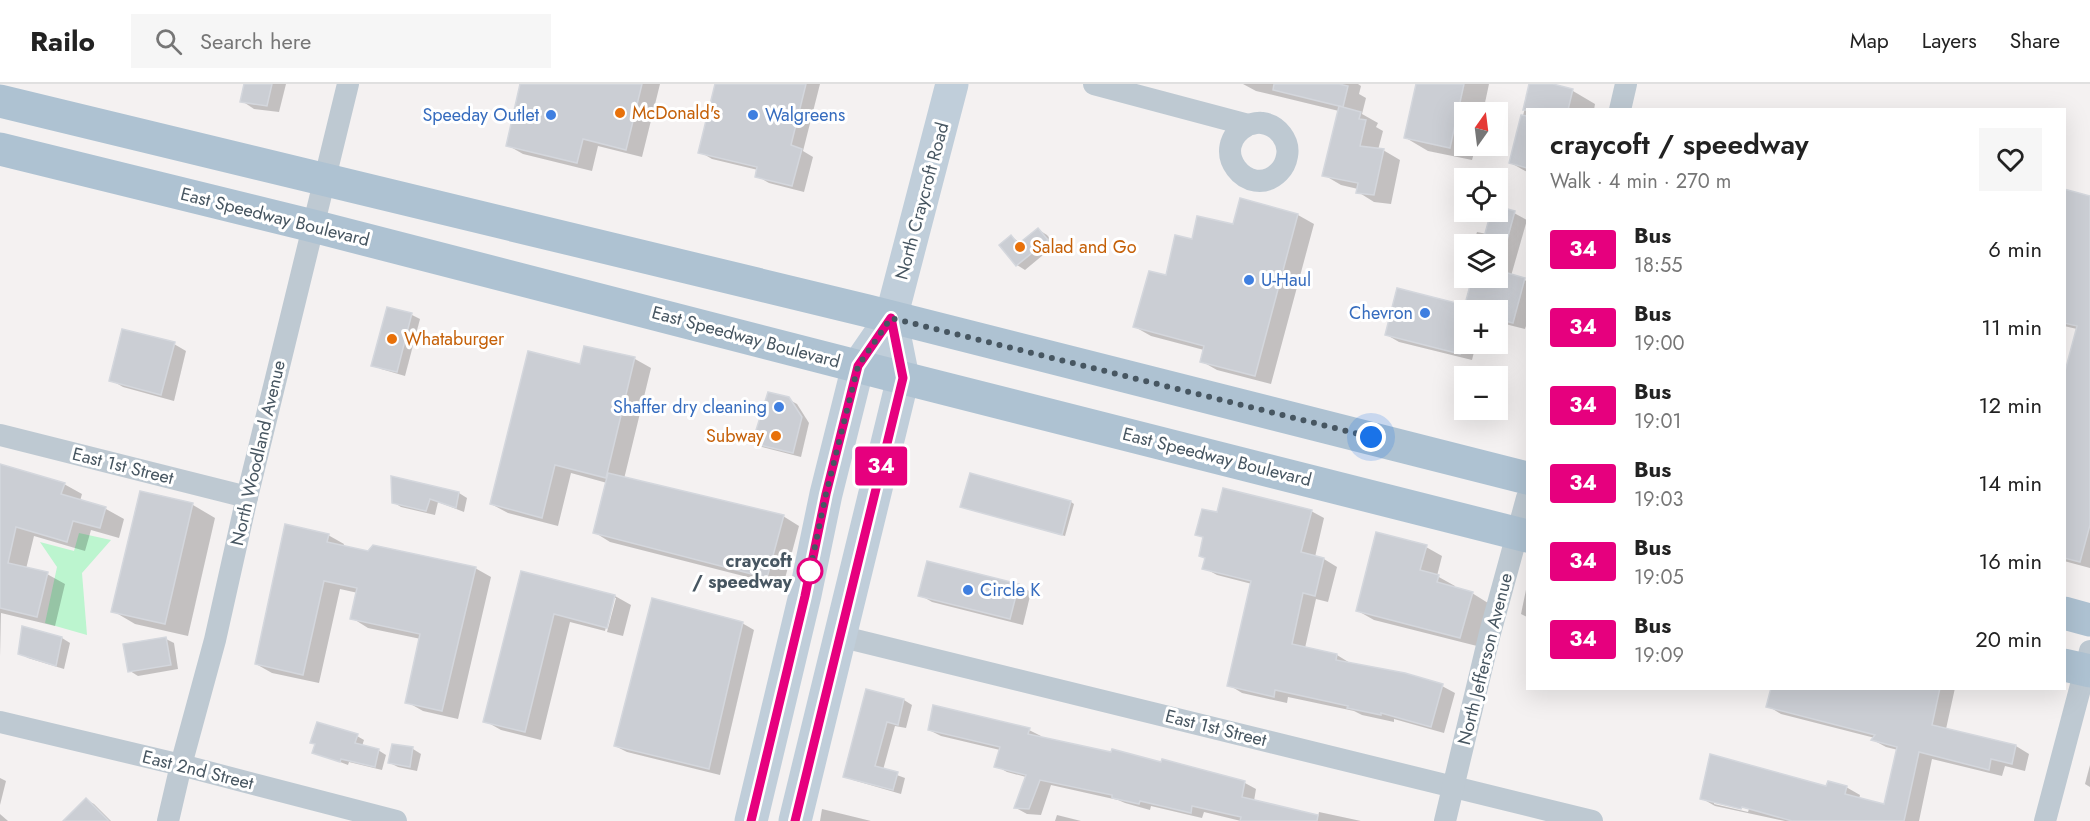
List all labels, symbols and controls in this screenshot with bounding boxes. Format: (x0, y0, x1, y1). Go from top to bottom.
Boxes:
search box (131, 14, 551, 68)
text: Railo (30, 21, 95, 62)
icon: search (152, 25, 185, 58)
text: Search here (200, 25, 311, 57)
text: Map (1850, 26, 1889, 56)
text: Layers (1922, 26, 1977, 56)
text: Share (2010, 26, 2060, 56)
place label: McDonald's (632, 100, 720, 126)
place label: Speeday Outlet (422, 102, 540, 128)
place label: Walgreens (765, 102, 845, 128)
north arrow (1454, 102, 1508, 156)
map controls (1454, 102, 1508, 420)
marker: McDonald's (613, 106, 627, 120)
marker: Speeday Outlet (544, 108, 558, 122)
marker: Walgreens (746, 108, 760, 122)
street label: North Craycroft Road (888, 119, 956, 283)
text: craycoft / speedway (1550, 124, 1809, 165)
button: heart (1979, 128, 2042, 191)
text: Walk · 4 min · 270 m (1550, 167, 1731, 196)
button: locate (1454, 168, 1508, 222)
street label: East Speedway Boulevard (178, 181, 372, 253)
text: Bus (1634, 219, 1671, 251)
text: 6 min (1988, 233, 2042, 265)
place label: Salad and Go (1032, 234, 1137, 260)
button: layers (1454, 234, 1508, 288)
text: 34 (1569, 234, 1597, 264)
marker: Salad and Go (1013, 240, 1027, 254)
text: 18:55 (1634, 251, 1682, 280)
place label: U-Haul (1261, 267, 1311, 293)
marker: U-Haul (1242, 273, 1256, 287)
text: Bus (1634, 297, 1671, 329)
street label: East Speedway Boulevard (649, 299, 843, 375)
place label: Chevron (1349, 300, 1413, 326)
button: + (1454, 300, 1508, 354)
marker: Chevron (1418, 306, 1432, 320)
text: 11 min (1981, 311, 2042, 343)
text: 34 (1569, 312, 1597, 342)
place label: Whataburger (404, 326, 505, 352)
text: 19:00 (1634, 329, 1685, 358)
marker: Whataburger (385, 332, 399, 346)
street label: North Woodland Avenue (224, 358, 292, 548)
button: − (1454, 366, 1508, 420)
text: Bus (1634, 375, 1671, 407)
text: 12 min (1979, 389, 2042, 421)
text: 34 (1569, 390, 1597, 420)
place label: Shaffer dry cleaning (613, 394, 767, 420)
marker: Shaffer dry cleaning (772, 400, 786, 414)
text: 19:01 (1634, 407, 1682, 436)
street label: East Speedway Boulevard (1120, 421, 1314, 493)
your location (1356, 422, 1386, 452)
place label: Subway (706, 423, 764, 449)
marker: Subway (769, 429, 783, 443)
street label: East 1st Street (70, 441, 177, 491)
line badge: 34 (854, 446, 908, 485)
text: 34 (867, 451, 895, 481)
text: Bus (1634, 453, 1671, 485)
text: 14 min (1978, 467, 2042, 499)
text: 34 (1569, 468, 1597, 498)
text: 19:03 (1634, 485, 1683, 514)
text: Bus (1634, 531, 1671, 563)
text: 16 min (1978, 545, 2042, 577)
text: 34 (1569, 546, 1597, 576)
place label: craycoft / speedway (692, 548, 793, 595)
marker: craycoft / speedway (797, 558, 823, 584)
text: 19:05 (1634, 563, 1684, 592)
street label: North Jefferson Avenue (1451, 570, 1519, 748)
place label: Circle K (980, 577, 1041, 603)
marker: Circle K (961, 583, 975, 597)
text: Bus (1634, 609, 1671, 641)
text: 20 min (1975, 623, 2042, 655)
text: 34 (1569, 624, 1597, 654)
text: 19:09 (1634, 641, 1684, 670)
street label: East 1st Street (1163, 703, 1270, 753)
street label: East 2nd Street (140, 744, 257, 797)

